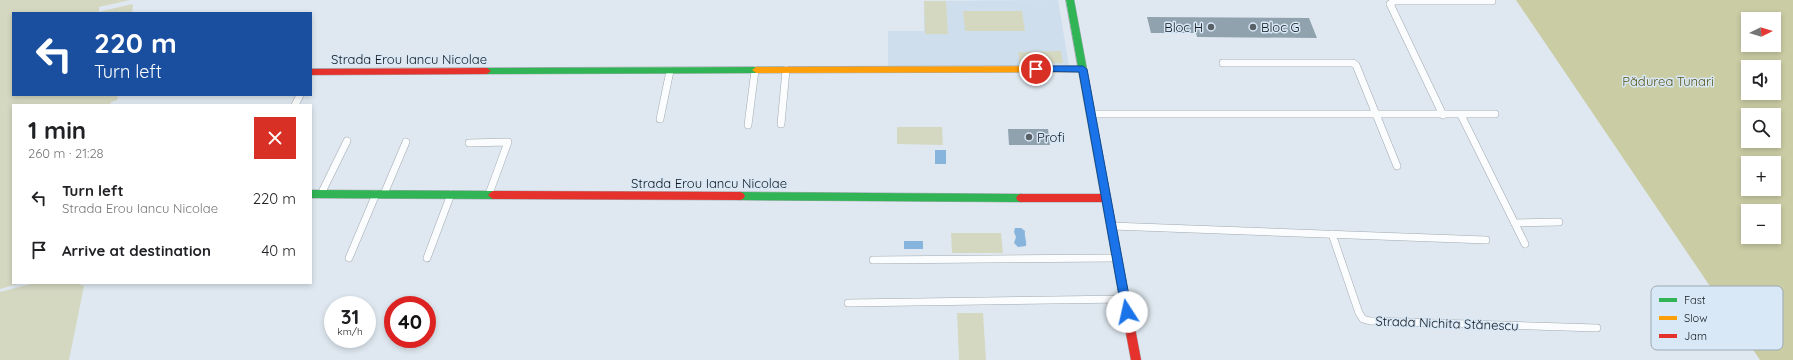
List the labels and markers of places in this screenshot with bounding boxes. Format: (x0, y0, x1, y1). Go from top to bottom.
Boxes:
place label: Bloc H (1164, 19, 1203, 35)
place label: Bloc G (1261, 19, 1299, 35)
marker: Bloc H (1206, 22, 1216, 32)
marker: Bloc G (1248, 22, 1258, 32)
pin (1019, 52, 1053, 86)
place label: Profi (1037, 129, 1065, 145)
marker: Profi (1024, 132, 1034, 142)

